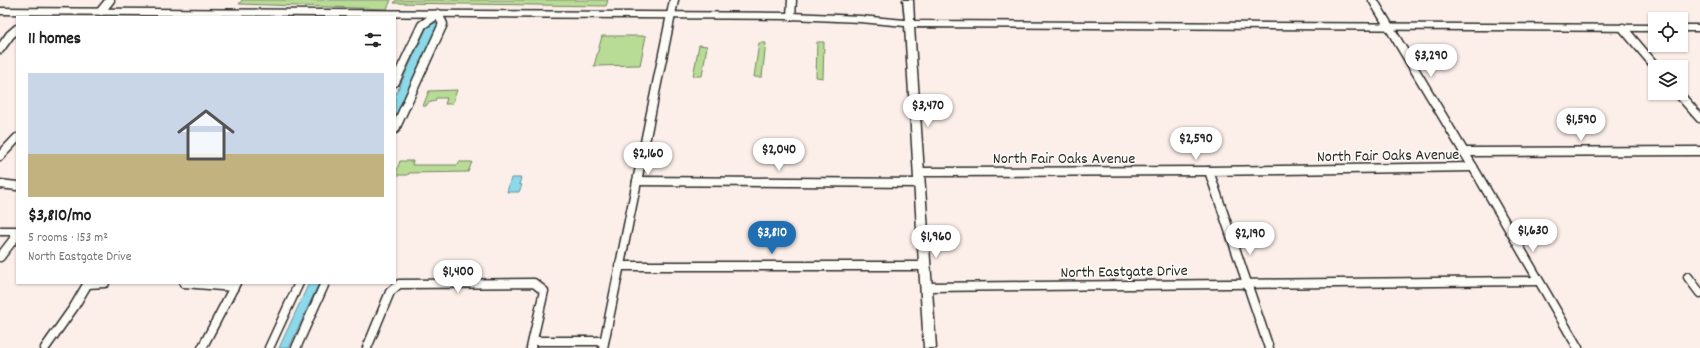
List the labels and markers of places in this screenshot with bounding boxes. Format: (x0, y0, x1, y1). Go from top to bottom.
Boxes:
pin: $3,290 (1398, 44, 1464, 78)
pin: $3,470 (895, 94, 961, 128)
pin: $1,590 (1548, 108, 1614, 142)
pin: $2,590 (1163, 127, 1229, 161)
pin: $2,040 (746, 138, 812, 172)
pin: $2,160 (615, 142, 681, 176)
pin: $1,630 (1500, 219, 1566, 253)
pin: $3,810 (739, 221, 805, 255)
pin: $2,190 (1217, 222, 1283, 256)
pin: $1,960 (903, 225, 969, 259)
pin: $1,400 (425, 260, 491, 294)

